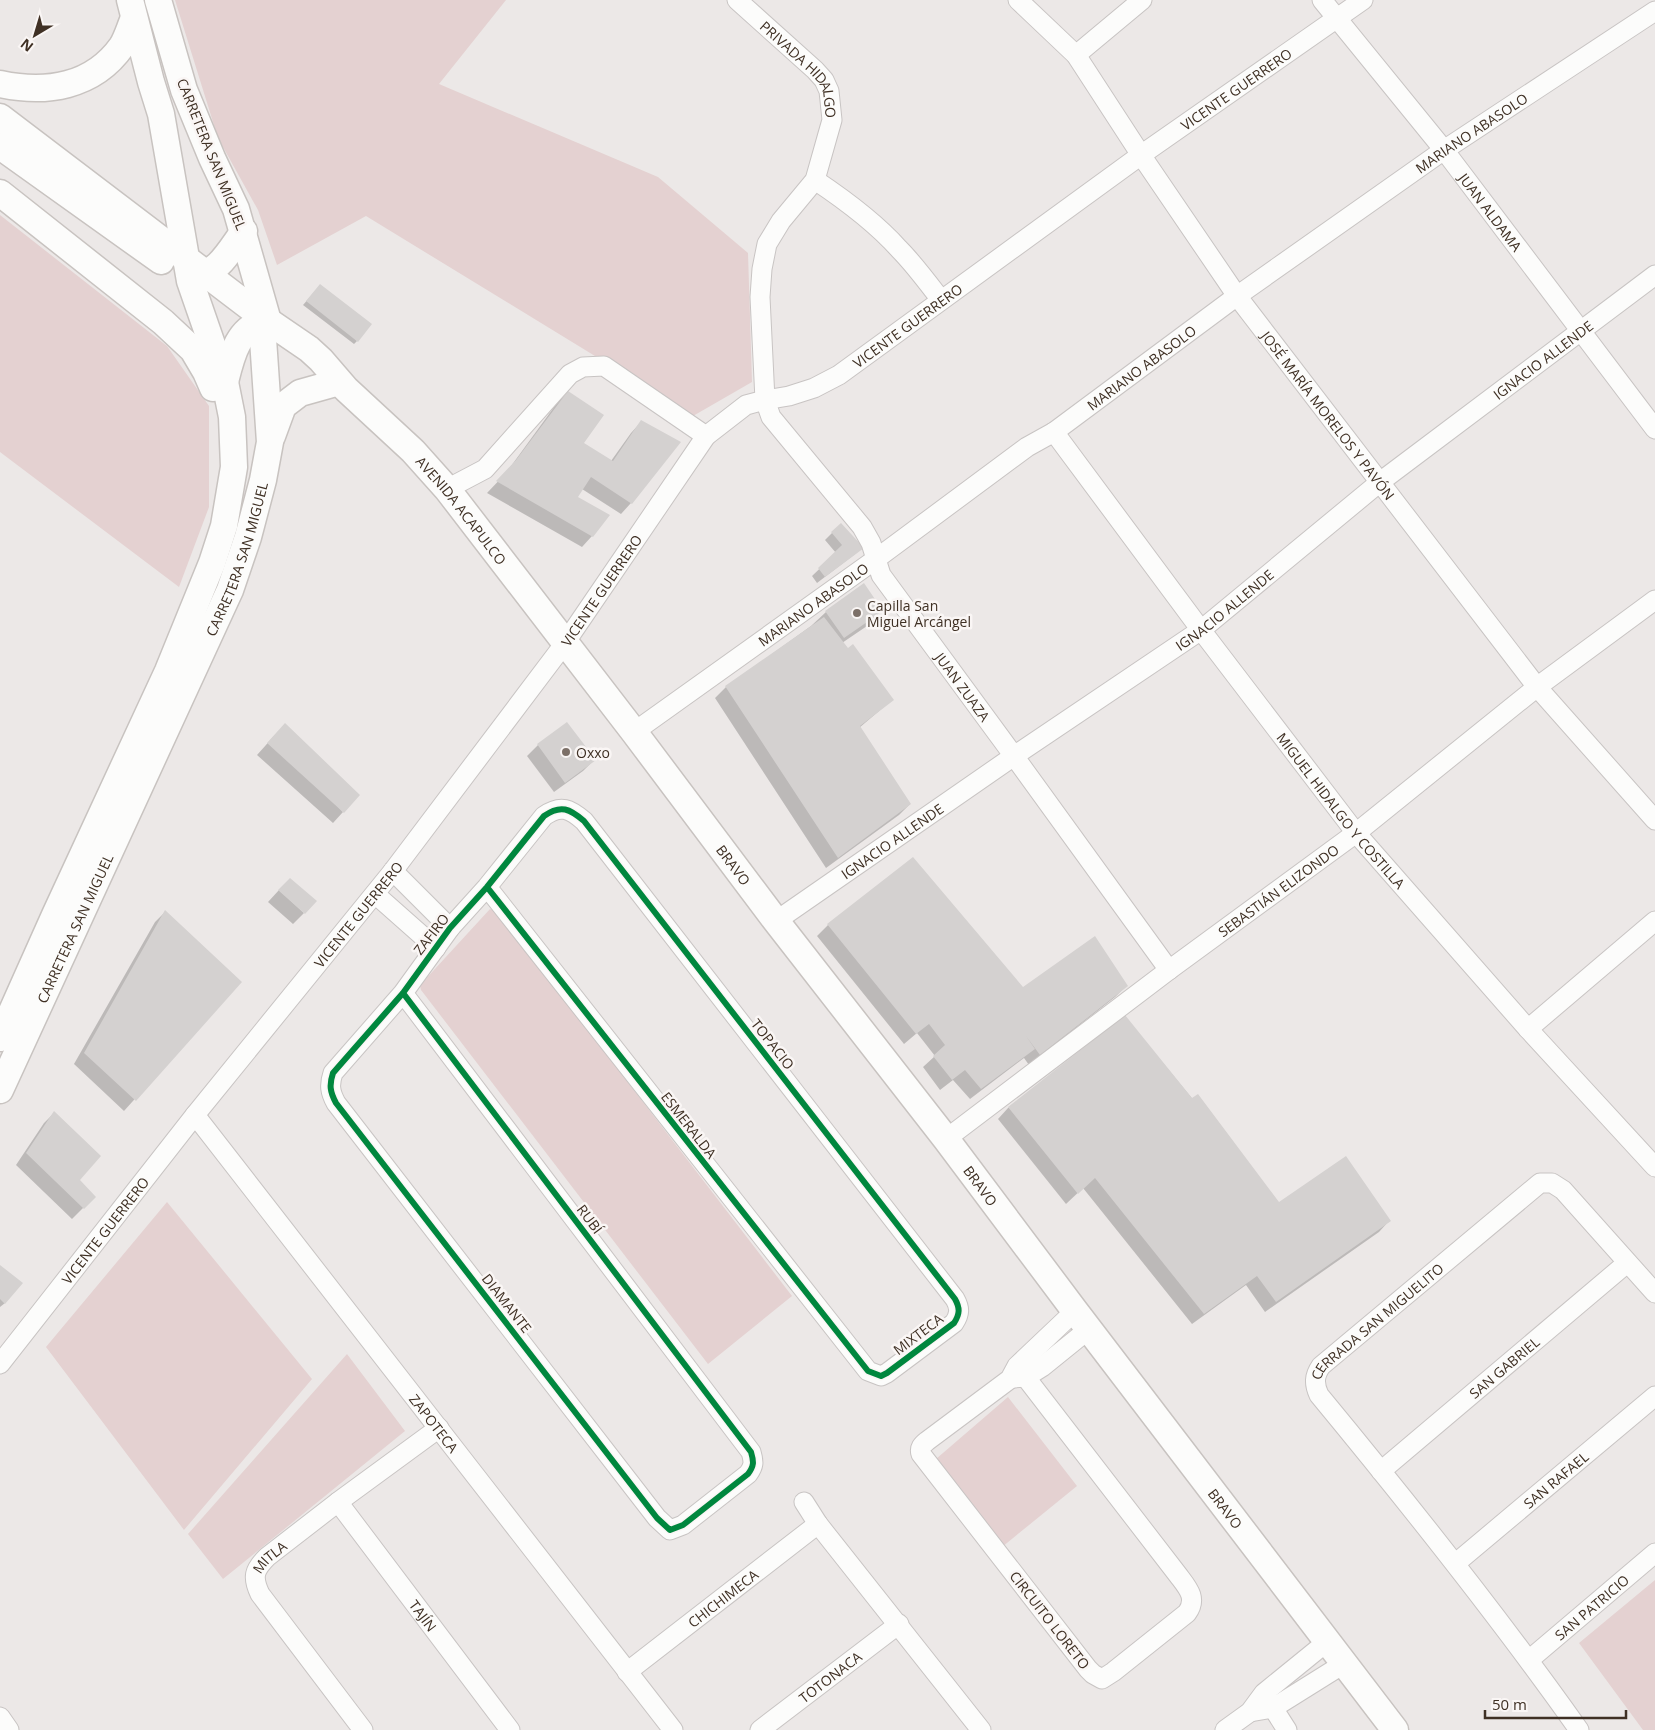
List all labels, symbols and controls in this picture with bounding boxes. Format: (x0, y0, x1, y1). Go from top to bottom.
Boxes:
north arrow (10, 10, 60, 60)
street label: PRIVADA HIDALGO (756, 16, 841, 119)
text: N (16, 35, 37, 57)
street label: VICENTE GUERRERO (1177, 43, 1295, 134)
street label: CARRETERA SAN MIGUEL (173, 75, 251, 233)
street label: MARIANO ABASOLO (1411, 88, 1531, 177)
street label: JUAN ALDAMA (1454, 167, 1527, 255)
street label: VICENTE GUERRERO (849, 279, 966, 372)
street label: IGNACIO ALLENDE (1489, 316, 1597, 403)
street label: MARIANO ABASOLO (1083, 320, 1200, 414)
street label: JOSÉ MARÍA MORELOS Y PAVÓN (1256, 325, 1399, 504)
street label: AVENIDA ACAPULCO (412, 452, 511, 568)
street label: CARRETERA SAN MIGUEL (201, 480, 272, 639)
street label: VICENTE GUERRERO (556, 530, 646, 650)
street label: MARIANO ABASOLO (754, 558, 872, 650)
street label: IGNACIO ALLENDE (1171, 565, 1277, 654)
place label: Capilla San Miguel Arcángel (867, 596, 971, 631)
marker: Capilla San Miguel Arcángel (851, 607, 863, 619)
street label: JUAN ZUAZA (930, 647, 995, 725)
street label: MIGUEL HIDALGO Y COSTILLA (1273, 728, 1410, 892)
place label: Oxxo (576, 743, 610, 762)
marker: Oxxo (560, 746, 572, 758)
street label: IGNACIO ALLENDE (837, 799, 947, 883)
street label: SEBASTIÁN ELIZONDO (1214, 839, 1342, 941)
street label: BRAVO (712, 841, 755, 889)
street label: CARRETERA SAN MIGUEL (32, 851, 117, 1006)
street label: VICENTE GUERRERO (309, 857, 407, 971)
street label: ZAFIRO (409, 909, 453, 959)
street label: TOPACIO (747, 1015, 799, 1073)
street label: ESMERALDA (657, 1088, 721, 1162)
street label: BRAVO (960, 1162, 1002, 1210)
street label: VICENTE GUERRERO (57, 1173, 153, 1288)
street label: RUBÍ (573, 1201, 607, 1237)
street label: CERRADA SAN MIGUELITO (1306, 1258, 1447, 1382)
street label: DIAMANTE (478, 1269, 536, 1337)
street label: MIXTECA (889, 1309, 947, 1359)
street label: SAN GABRIEL (1465, 1332, 1543, 1402)
street label: ZAPOTECA (406, 1390, 463, 1456)
street label: SAN RAFAEL (1519, 1447, 1592, 1512)
street label: BRAVO (1204, 1484, 1247, 1532)
street label: MITLA (248, 1536, 290, 1577)
street label: CHICHIMECA (684, 1564, 762, 1631)
street label: CIRCUITO LORETO (1006, 1567, 1094, 1673)
street label: SAN PATRICIO (1550, 1570, 1633, 1644)
street label: TAJÍN (405, 1596, 442, 1635)
street label: TOTONACA (795, 1646, 865, 1707)
scale bar (1485, 1688, 1626, 1720)
text: 50 m (1492, 1694, 1527, 1714)

